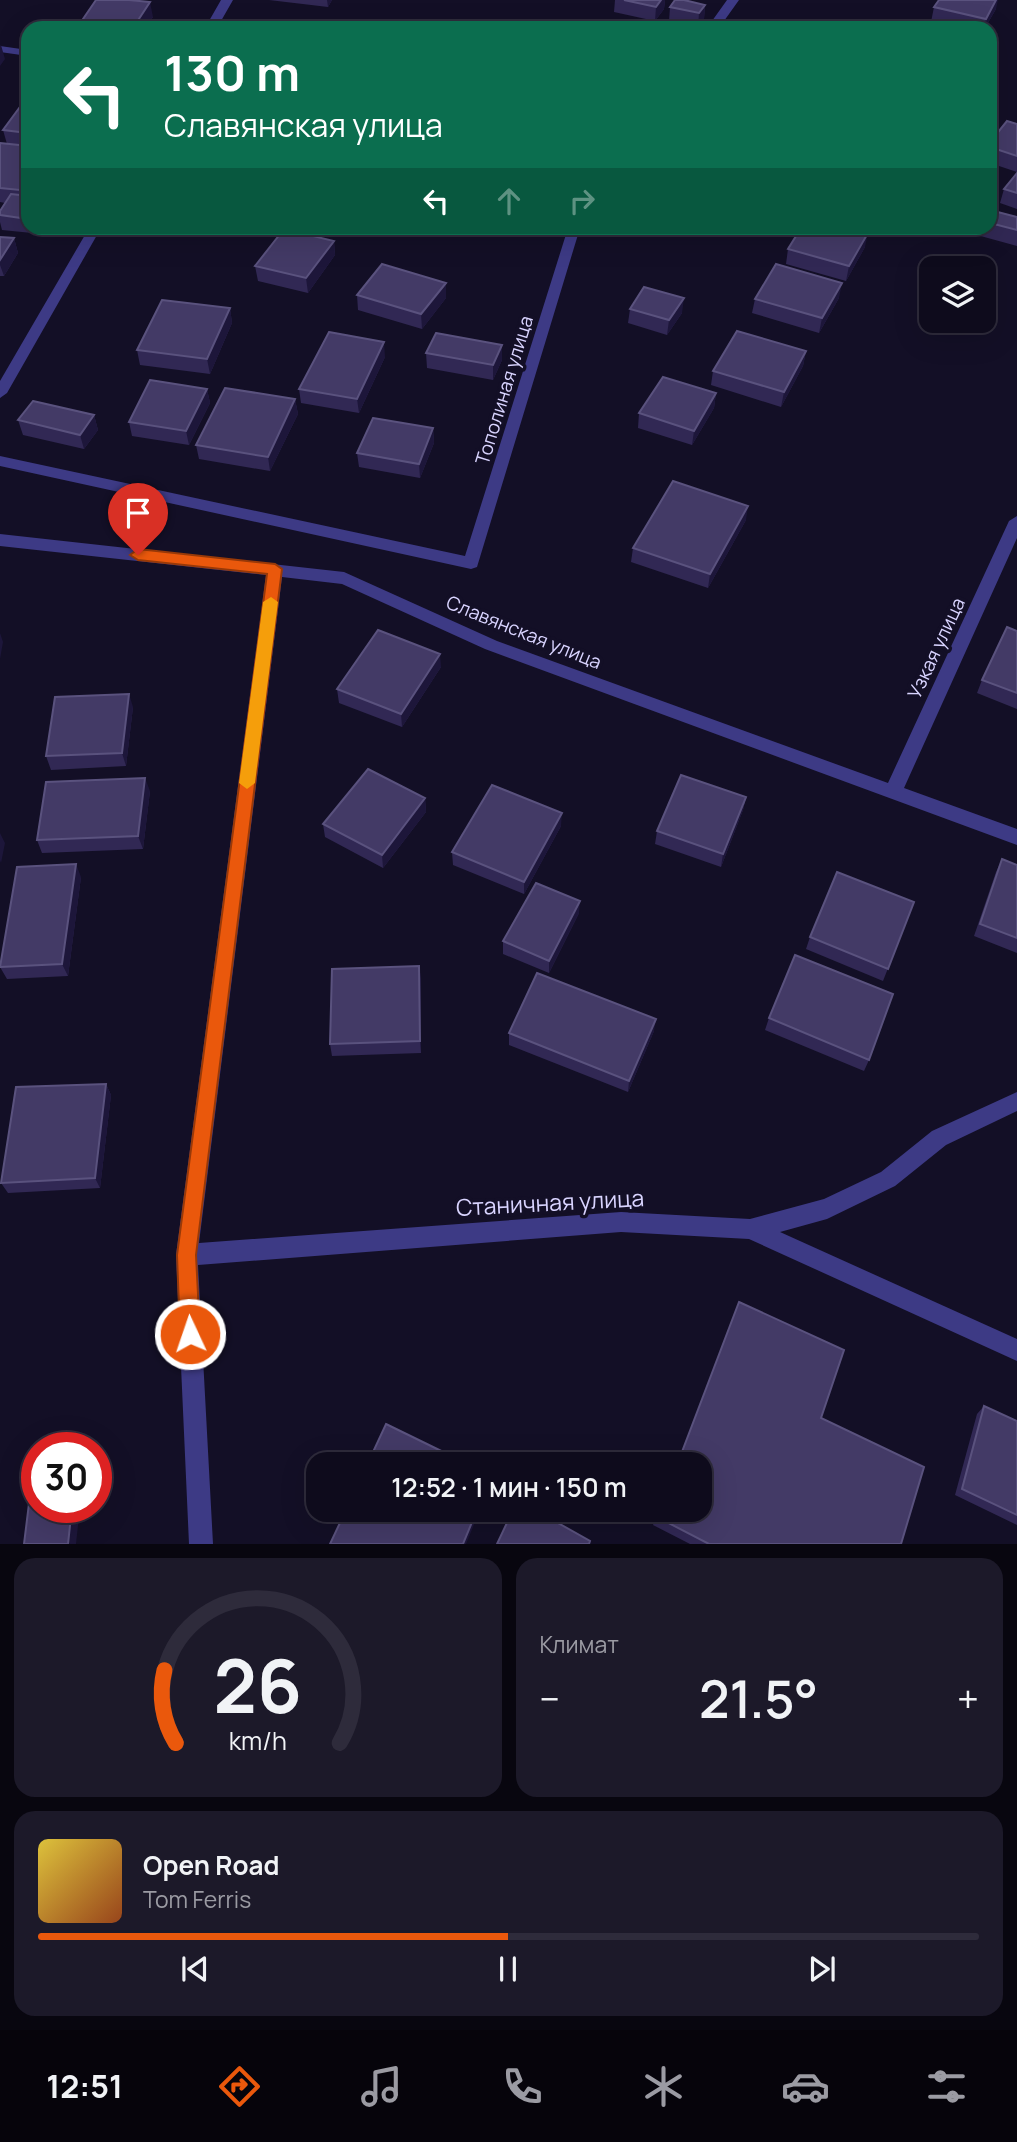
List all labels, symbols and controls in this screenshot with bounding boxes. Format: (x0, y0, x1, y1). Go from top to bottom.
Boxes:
text: 130 m (164, 39, 300, 106)
icon: left (49, 49, 140, 140)
text: Славянская улица (164, 103, 443, 147)
icon: left (417, 182, 455, 220)
icon: ahead (490, 182, 528, 220)
icon: right (563, 182, 601, 220)
map controls (919, 256, 996, 333)
button: layers (919, 256, 996, 333)
street label: Тополиная улица (469, 312, 539, 468)
pin (108, 483, 168, 555)
icon: arrive (119, 494, 157, 532)
street label: Славянская улица (442, 589, 606, 675)
street label: Узкая улица (901, 593, 971, 703)
street label: Станичная улица (455, 1181, 645, 1223)
position arrow (153, 1297, 227, 1371)
speed limit sign: 30 (21, 1432, 112, 1523)
text: 12:52 · 1 мин · 150 m (391, 1469, 627, 1505)
text: Климат (540, 1628, 619, 1660)
text: 26 (213, 1636, 302, 1736)
text: 21.5° (699, 1663, 818, 1734)
text: − (540, 1672, 560, 1724)
text: + (957, 1672, 979, 1724)
text: km/h (229, 1723, 287, 1758)
text: Open Road (143, 1847, 279, 1883)
text: Tom Ferris (143, 1883, 251, 1915)
icon: previous (176, 1950, 214, 1988)
icon: pause (489, 1950, 527, 1988)
icon: next (803, 1950, 841, 1988)
icon: directions (215, 2062, 264, 2111)
icon: music (357, 2062, 406, 2111)
icon: phone (498, 2062, 547, 2111)
icon: climate (639, 2062, 688, 2111)
icon: car (781, 2062, 830, 2111)
icon: filters (922, 2062, 971, 2111)
text: 12:51 (46, 2064, 123, 2108)

